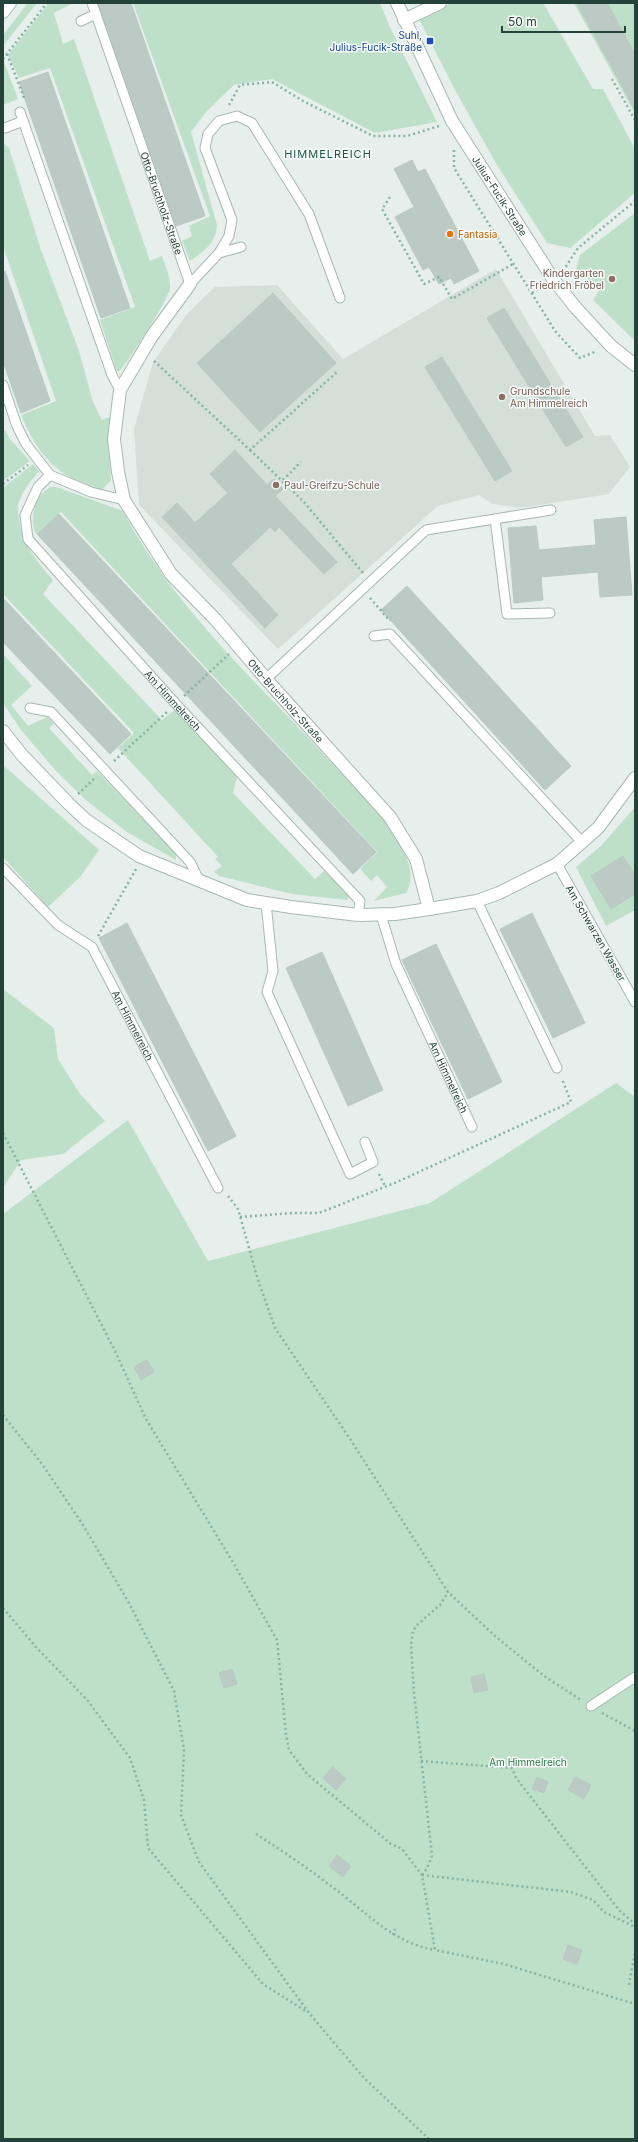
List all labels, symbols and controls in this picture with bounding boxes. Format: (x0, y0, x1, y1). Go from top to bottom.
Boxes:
scale bar (502, 8, 625, 34)
text: 50 m (508, 14, 537, 29)
place label: Suhl, Julius-Fucik-Straße (329, 29, 422, 53)
marker: Suhl, Julius-Fucik-Straße (425, 36, 435, 46)
district label: HIMMELREICH (284, 147, 372, 161)
street label: Otto-Bruchholz-Straße (138, 150, 185, 256)
street label: Julius-Fucik-Straße (470, 154, 530, 238)
place label: Fantasia (458, 228, 497, 240)
marker: Fantasia (445, 229, 455, 239)
place label: Kindergarten Friedrich Fröbel (530, 267, 604, 291)
marker: Kindergarten Friedrich Fröbel (607, 274, 617, 284)
place label: Grundschule Am Himmelreich (510, 385, 588, 409)
marker: Grundschule Am Himmelreich (497, 392, 507, 402)
place label: Paul-Greifzu-Schule (284, 479, 380, 491)
marker: Paul-Greifzu-Schule (271, 480, 281, 490)
street label: Otto-Bruchholz-Straße (245, 656, 326, 745)
street label: Am Himmelreich (142, 668, 204, 733)
street label: Am Schwarzen Wasser (564, 883, 629, 983)
street label: Am Himmelreich (110, 988, 156, 1063)
street label: Am Himmelreich (427, 1039, 471, 1115)
park label: Am Himmelreich (489, 1756, 567, 1768)

